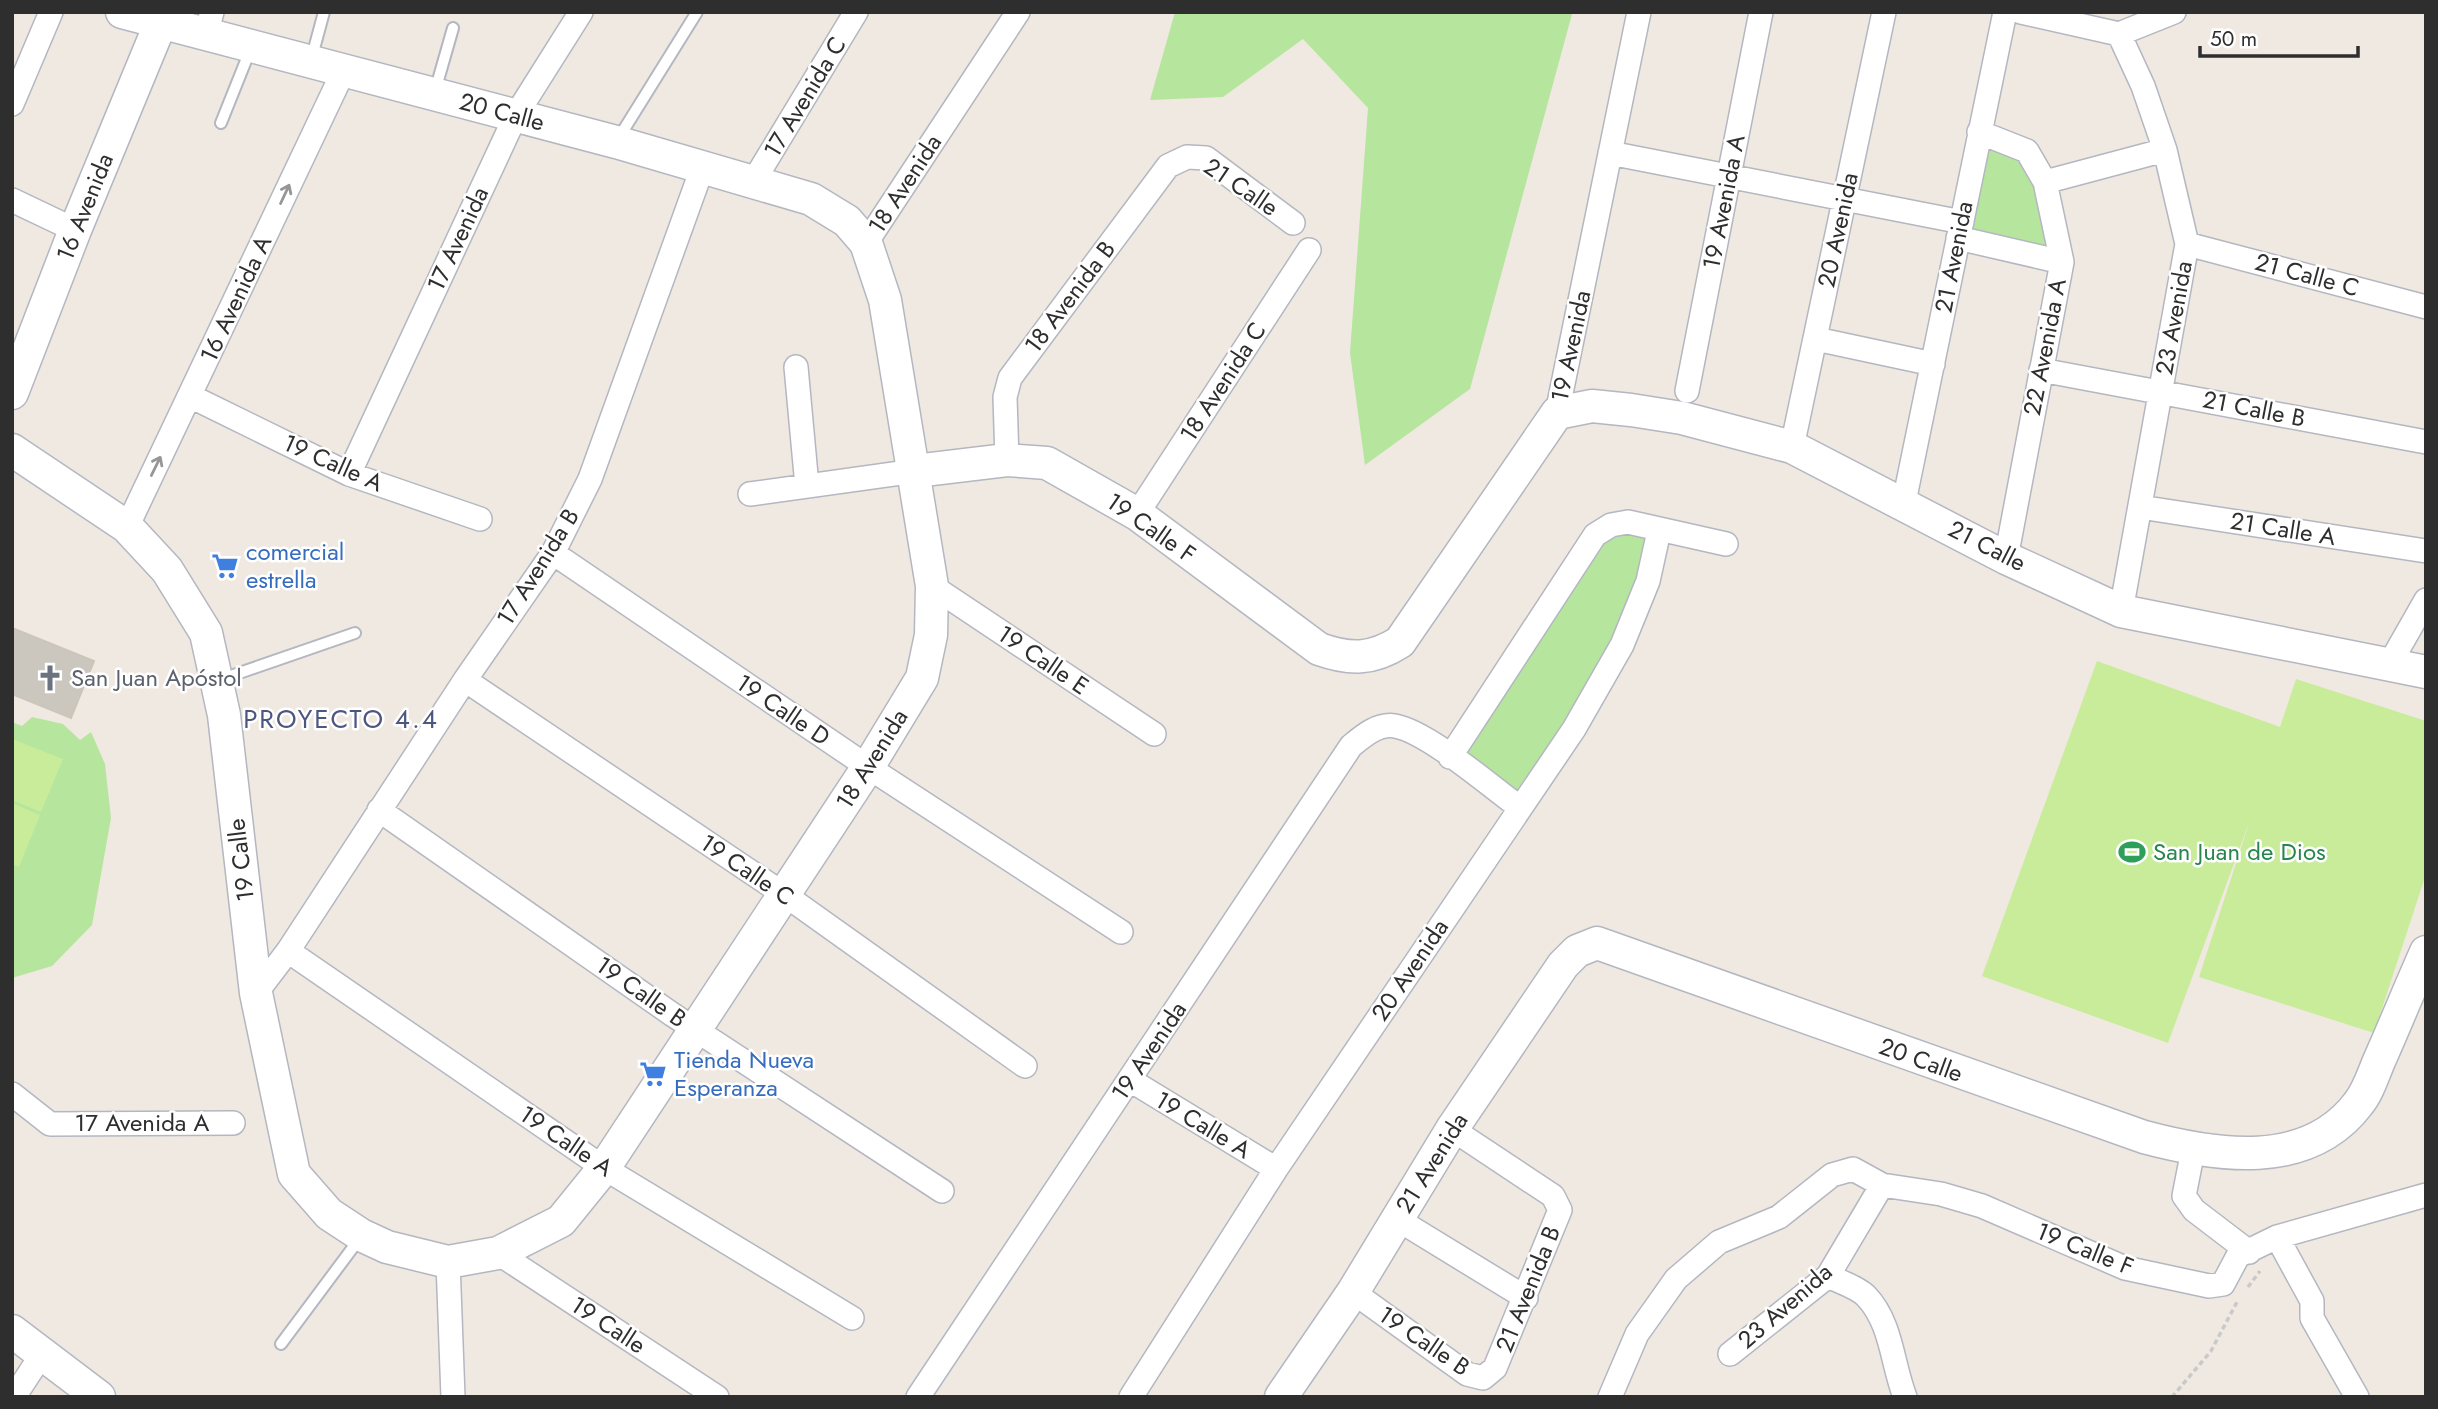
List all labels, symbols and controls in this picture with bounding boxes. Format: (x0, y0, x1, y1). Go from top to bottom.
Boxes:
scale bar (2200, 14, 2358, 58)
text: 50 m (2210, 24, 2257, 54)
street label: 17 Avenida C (755, 30, 854, 164)
street label: 20 Calle (456, 83, 549, 140)
street label: 18 Avenida (859, 127, 950, 240)
street label: 19 Avenida A (1693, 132, 1754, 272)
street label: 16 Avenida (47, 148, 122, 266)
street label: 21 Calle (1197, 149, 1285, 224)
street label: 20 Avenida (1808, 169, 1867, 291)
street label: 17 Avenida (418, 181, 497, 297)
one-way arrow (279, 184, 293, 205)
street label: 21 Avenida (1926, 198, 1981, 316)
street label: 16 Avenida A (191, 230, 280, 368)
street label: 18 Avenida B (1016, 233, 1124, 360)
street label: 21 Calle C (2251, 244, 2363, 305)
street label: 23 Avenida (2146, 258, 2201, 378)
street label: 22 Avenida A (2014, 275, 2075, 418)
street label: 19 Avenida (1542, 287, 1599, 405)
street label: 18 Avenida C (1171, 315, 1274, 448)
street label: 21 Calle B (2200, 381, 2308, 436)
street label: 19 Calle A (278, 425, 389, 500)
one-way arrow (150, 456, 164, 477)
street label: 19 Calle F (1099, 484, 1203, 571)
street label: 17 Avenida B (488, 501, 588, 632)
street label: 21 Calle A (2228, 503, 2338, 554)
street label: 21 Calle (1942, 511, 2032, 580)
place label: comercial estrella (246, 534, 344, 597)
supermarket icon: comercial estrella (210, 551, 240, 581)
street label: 19 Calle E (991, 616, 1096, 703)
place label: San Juan Apóstol (71, 660, 242, 695)
church icon: San Juan Apóstol (35, 663, 65, 693)
street label: 19 Calle D (729, 665, 837, 754)
district label: PROYECTO 4.4 (243, 700, 439, 738)
street label: 18 Avenida (827, 702, 916, 816)
street label: 19 Calle (218, 817, 263, 903)
street label: 19 Calle C (693, 825, 801, 914)
place label: San Juan de Dios (2153, 834, 2326, 869)
sports icon: San Juan de Dios (2117, 837, 2147, 867)
street label: 20 Avenida (1362, 912, 1457, 1028)
street label: 19 Calle B (589, 947, 694, 1036)
street label: 19 Avenida (1102, 994, 1195, 1107)
street label: 20 Calle (1874, 1028, 1968, 1091)
place label: Tienda Nueva Esperanza (674, 1042, 814, 1105)
supermarket icon: Tienda Nueva Esperanza (638, 1059, 668, 1089)
street label: 19 Calle A (1149, 1082, 1258, 1167)
street label: 19 Calle A (512, 1096, 620, 1185)
street label: 17 Avenida A (75, 1105, 210, 1140)
street label: 21 Avenida (1387, 1106, 1476, 1220)
street label: 19 Calle F (2031, 1213, 2139, 1284)
street label: 21 Avenida B (1486, 1220, 1569, 1357)
street label: 23 Avenida (1730, 1255, 1840, 1357)
street label: 19 Calle (564, 1287, 653, 1362)
street label: 19 Calle B (1371, 1297, 1477, 1384)

